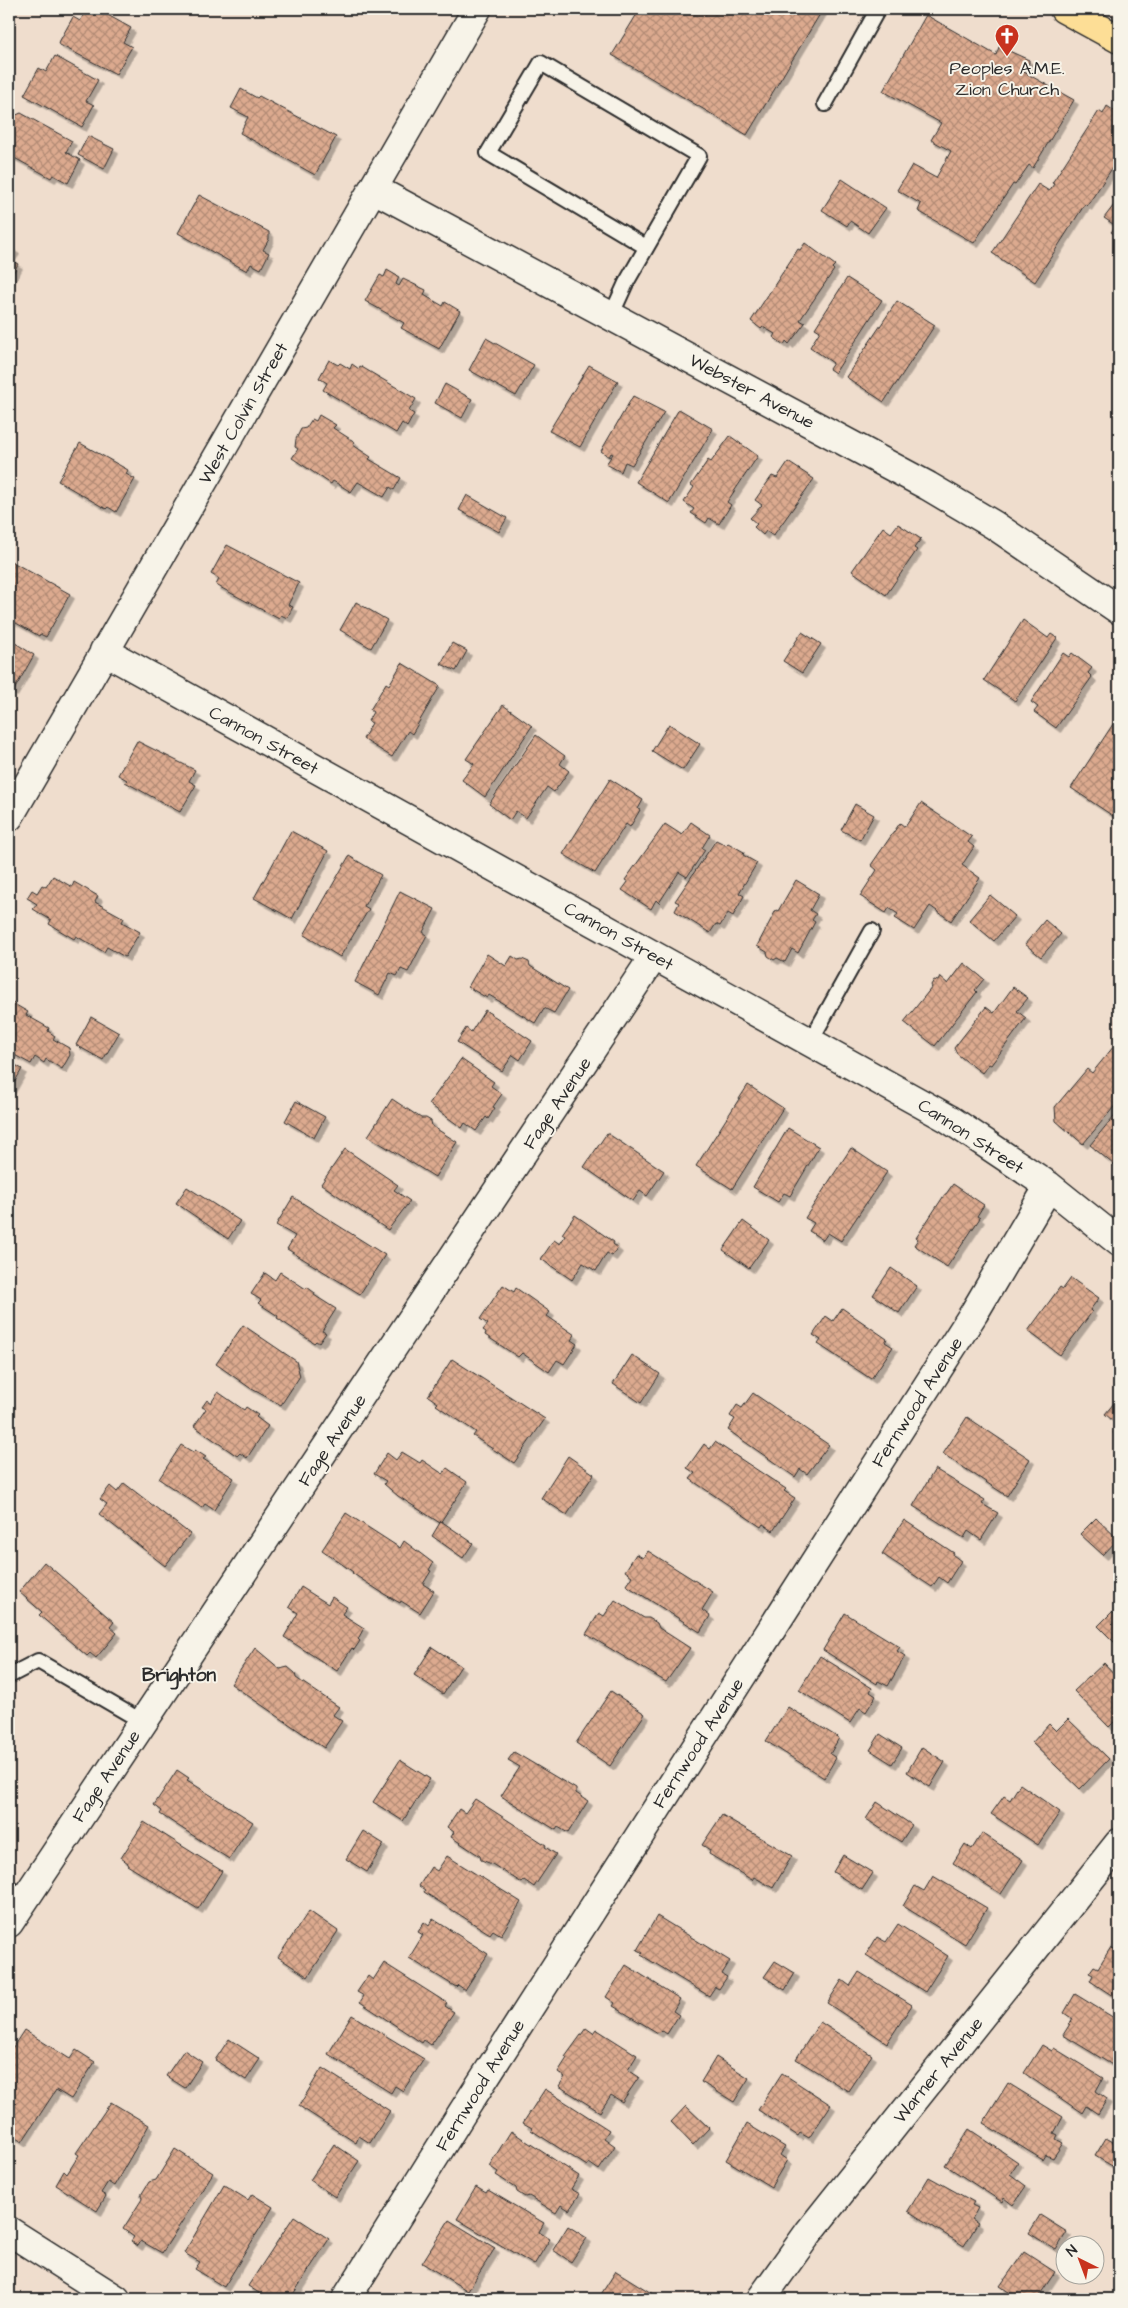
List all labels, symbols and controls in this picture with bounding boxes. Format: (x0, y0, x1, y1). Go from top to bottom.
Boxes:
church icon: Peoples A.M.E. Zion Church (994, 23, 1020, 57)
place label: Peoples A.M.E. Zion Church (950, 56, 1064, 102)
street label: West Colvin Street (193, 337, 295, 489)
street label: Webster Avenue (685, 348, 819, 435)
street label: Cannon Street (204, 700, 324, 781)
street label: Cannon Street (559, 896, 679, 977)
street label: Fage Avenue (517, 1052, 598, 1155)
street label: Cannon Street (913, 1093, 1029, 1180)
street label: Fernwood Avenue (866, 1332, 969, 1472)
street label: Fage Avenue (292, 1389, 373, 1492)
district label: Brighton (142, 1662, 216, 1690)
street label: Fernwood Avenue (647, 1673, 750, 1813)
street label: Fage Avenue (66, 1725, 147, 1828)
street label: Warner Avenue (888, 2012, 989, 2129)
street label: Fernwood Avenue (430, 2014, 531, 2156)
north arrow (1056, 2236, 1106, 2286)
text: N (1062, 2241, 1082, 2261)

